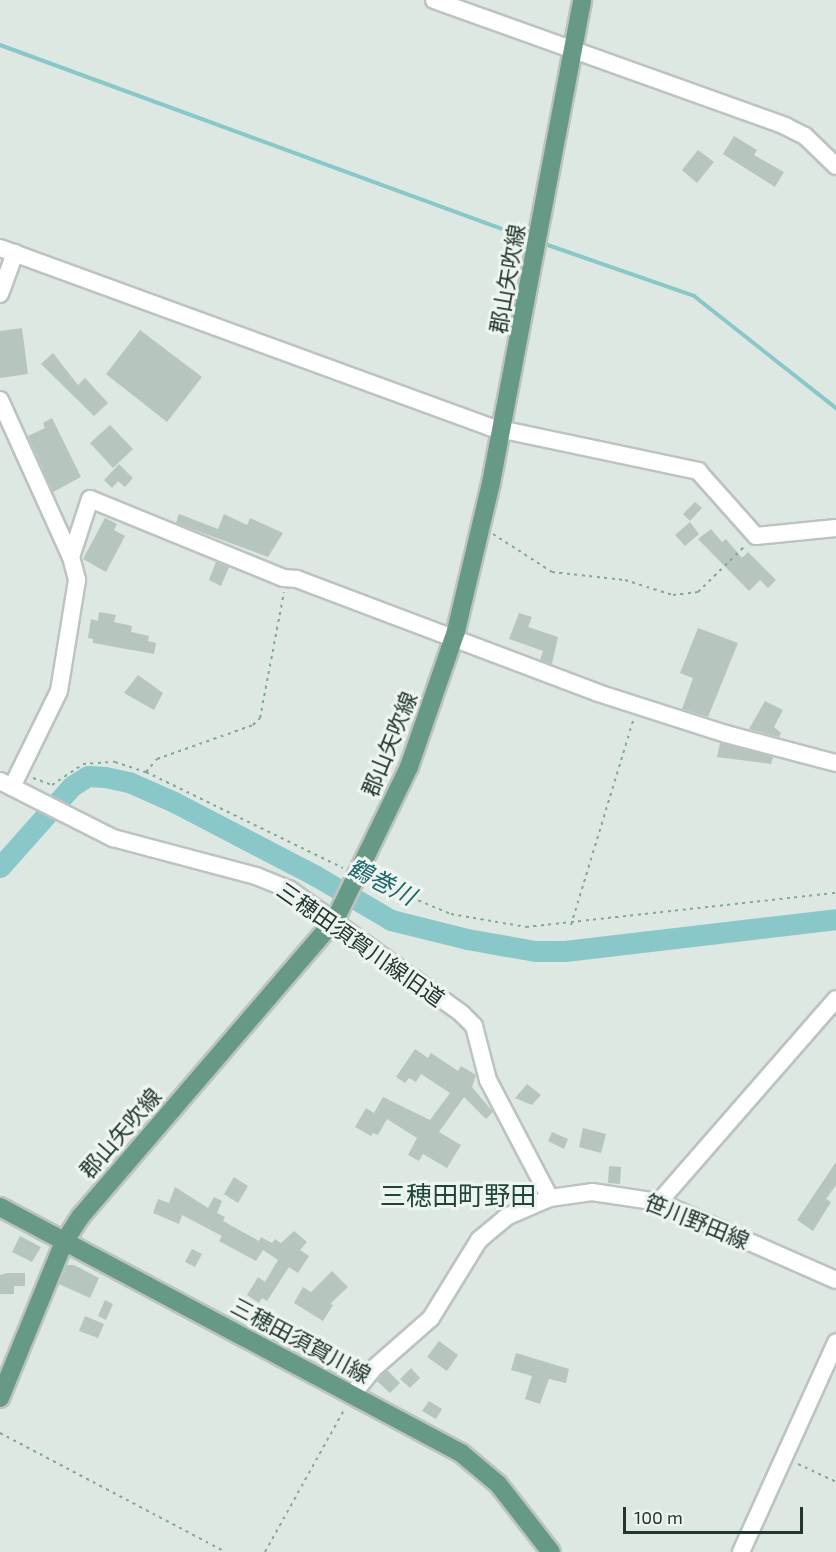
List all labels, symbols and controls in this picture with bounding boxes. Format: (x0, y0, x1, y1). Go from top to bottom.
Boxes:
street label: 郡山矢吹線 (484, 223, 530, 335)
street label: 郡山矢吹線 (356, 688, 422, 800)
water label: 鶴巻川 (343, 852, 421, 910)
street label: 三穂田須賀川線旧道 (272, 876, 450, 1012)
street label: 郡山矢吹線 (74, 1083, 166, 1183)
district label: 三穂田町野田 (380, 1179, 536, 1211)
street label: 笹川野田線 (641, 1188, 753, 1254)
street label: 三穂田須賀川線 (227, 1292, 375, 1388)
scale bar (626, 1495, 806, 1533)
text: 100 m (634, 1506, 683, 1528)

